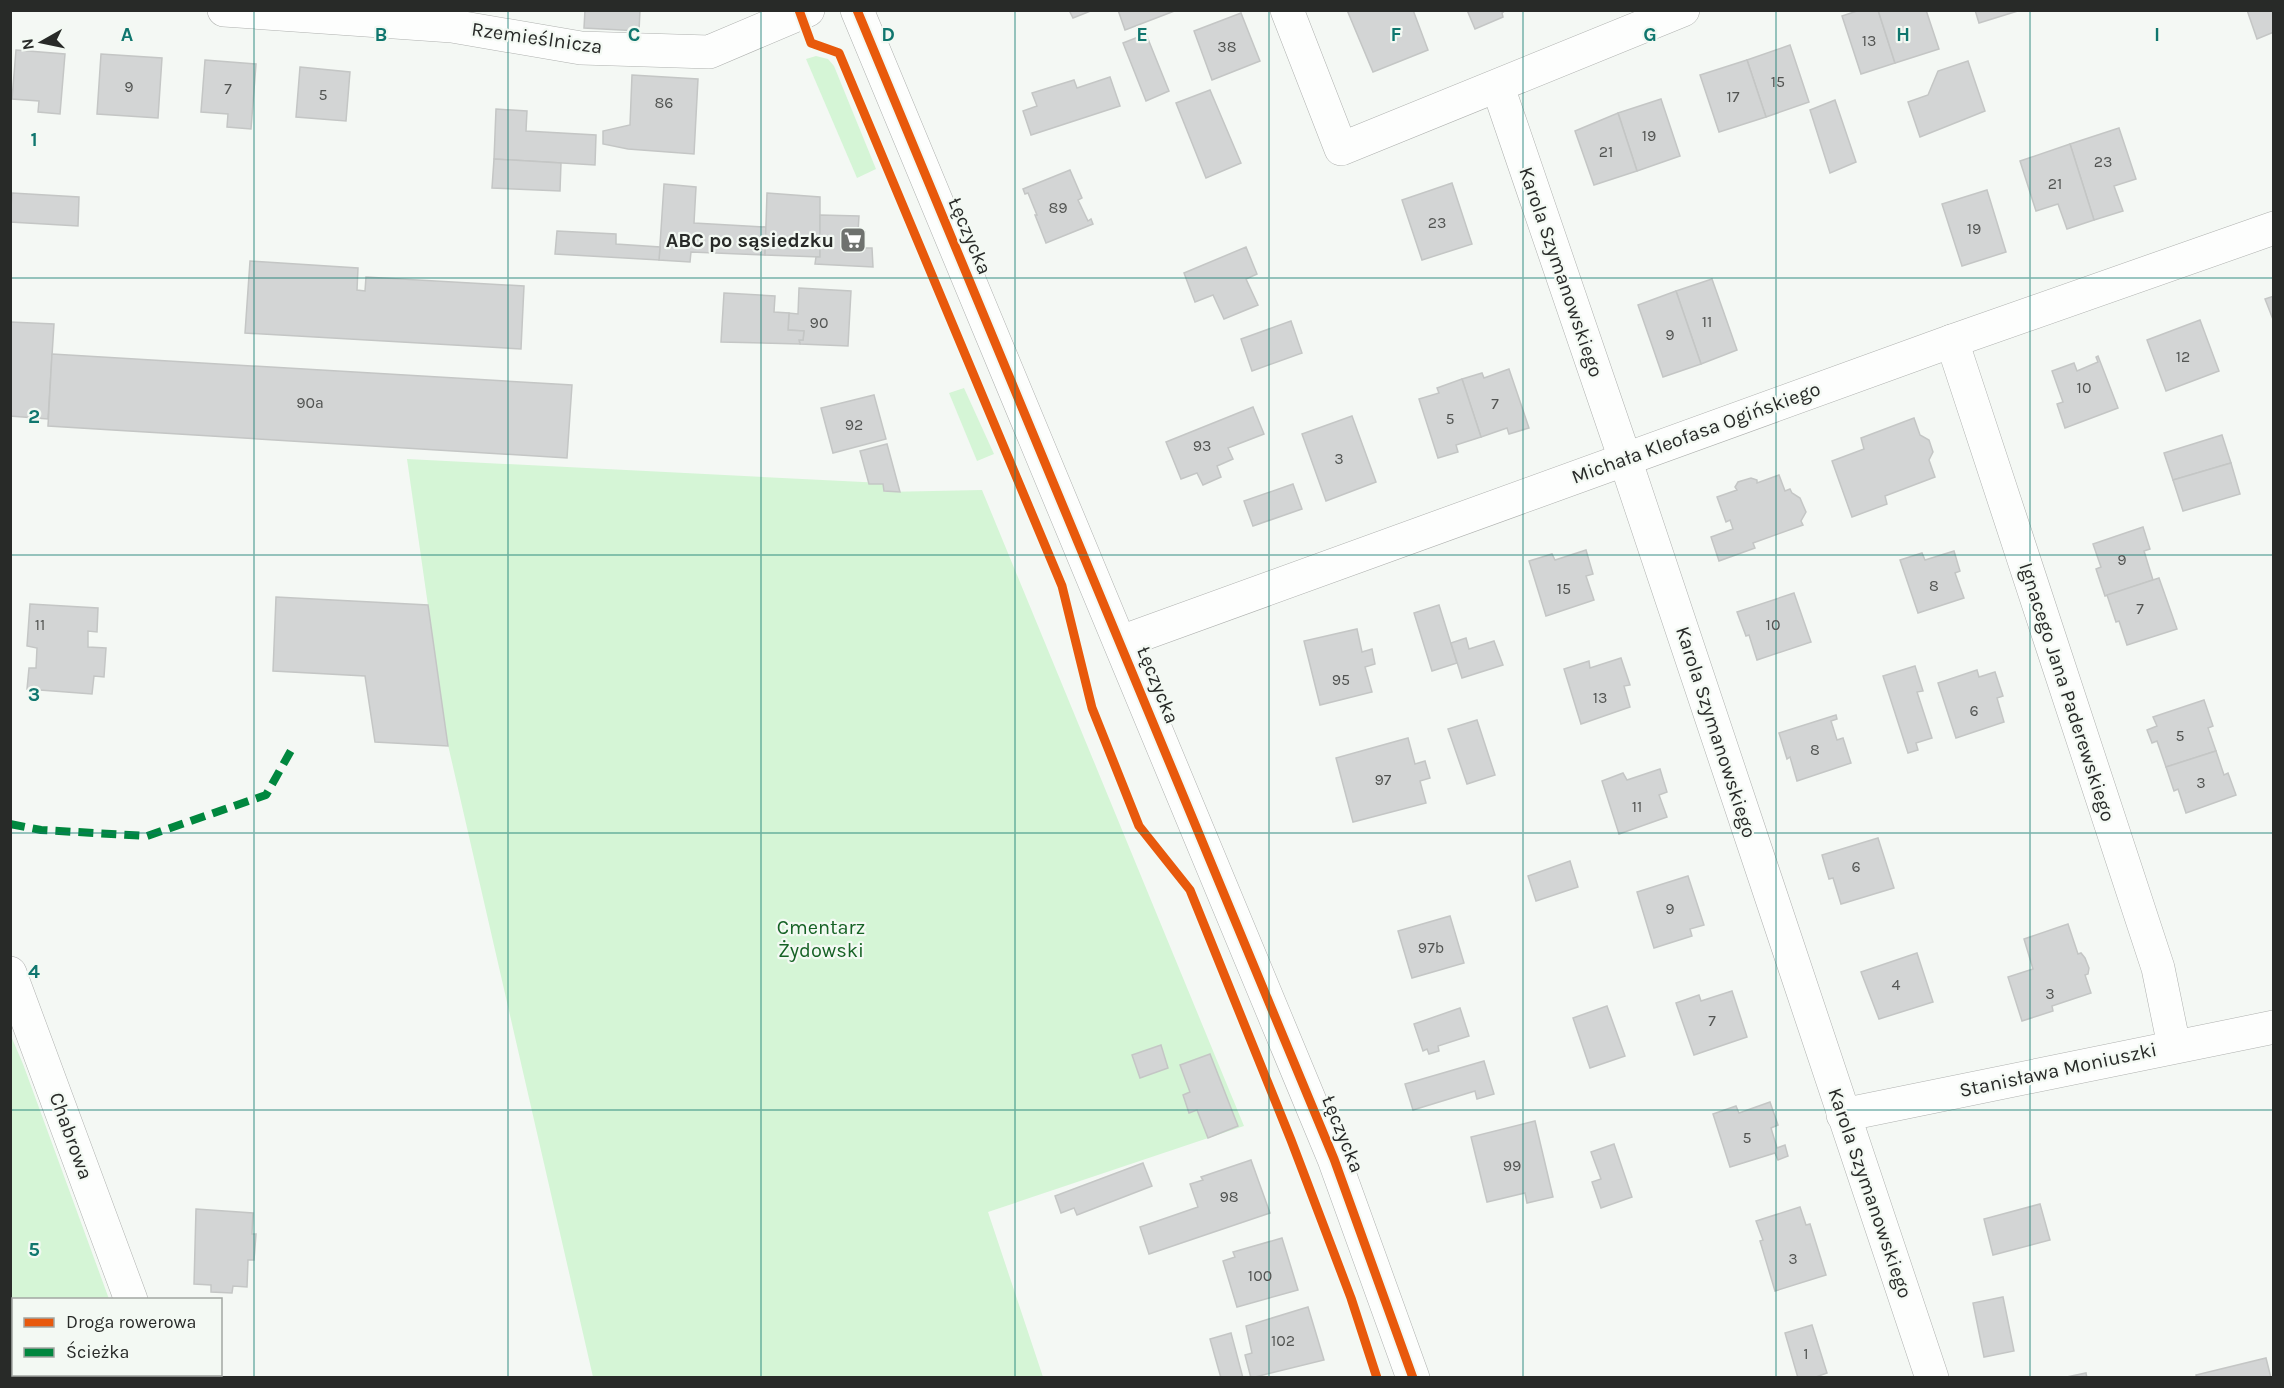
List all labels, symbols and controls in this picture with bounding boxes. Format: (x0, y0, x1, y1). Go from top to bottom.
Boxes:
north arrow (12, 12, 72, 72)
street label: Rzemieślnicza (470, 17, 604, 59)
text: A (121, 23, 134, 46)
text: B (375, 23, 387, 46)
text: C (628, 23, 640, 46)
text: D (881, 23, 895, 46)
text: E (1136, 23, 1148, 46)
text: F (1391, 23, 1402, 46)
text: G (1643, 23, 1657, 46)
text: H (1896, 23, 1910, 46)
text: I (2154, 23, 2160, 46)
house number: 13 (1862, 31, 1876, 50)
text: N (17, 37, 38, 51)
house number: 38 (1217, 37, 1237, 56)
house number: 15 (1771, 72, 1785, 91)
house number: 9 (124, 77, 134, 96)
house number: 7 (224, 79, 232, 98)
house number: 5 (318, 85, 328, 104)
house number: 17 (1727, 87, 1740, 106)
house number: 86 (655, 93, 674, 112)
house number: 19 (1642, 126, 1656, 145)
text: 1 (30, 128, 38, 151)
house number: 21 (1599, 142, 1613, 161)
house number: 23 (2094, 152, 2112, 171)
street label: Karola Szymanowskiego (1514, 164, 1608, 380)
house number: 21 (2048, 174, 2062, 193)
street label: Łęczycka (944, 194, 996, 278)
house number: 89 (1048, 198, 1068, 217)
house number: 23 (1428, 213, 1446, 232)
house number: 19 (1967, 219, 1981, 238)
supermarket icon: ABC po sąsiedzku (838, 225, 868, 255)
place label: ABC po sąsiedzku (666, 229, 834, 252)
house number: 11 (1702, 312, 1712, 331)
house number: 90 (810, 313, 828, 332)
house number: 9 (1665, 325, 1675, 344)
house number: 12 (2176, 347, 2190, 366)
street label: Michała Kleofasa Ogińskiego (1568, 377, 1824, 489)
house number: 10 (2077, 378, 2091, 397)
house number: 90a (296, 393, 324, 412)
house number: 7 (1491, 394, 1499, 413)
text: 2 (28, 405, 40, 428)
house number: 5 (1445, 409, 1455, 428)
house number: 92 (845, 415, 863, 434)
house number: 93 (1193, 436, 1211, 455)
house number: 3 (1334, 449, 1344, 468)
house number: 9 (2117, 550, 2127, 569)
street label: Ignacego Jana Paderewskiego (2014, 560, 2120, 824)
house number: 8 (1929, 576, 1939, 595)
house number: 15 (1557, 579, 1571, 598)
house number: 7 (2136, 599, 2144, 618)
house number: 11 (35, 615, 45, 634)
house number: 10 (1766, 615, 1780, 634)
street label: Karola Szymanowskiego (1671, 623, 1761, 841)
street label: Łęczycka (1132, 643, 1184, 727)
house number: 95 (1332, 670, 1350, 689)
text: 3 (28, 683, 40, 706)
house number: 13 (1593, 688, 1607, 707)
house number: 6 (1969, 701, 1979, 720)
house number: 5 (2175, 726, 2185, 745)
house number: 8 (1810, 740, 1820, 759)
house number: 97 (1375, 770, 1392, 789)
house number: 3 (2196, 773, 2206, 792)
house number: 11 (1632, 797, 1642, 816)
house number: 6 (1851, 857, 1861, 876)
house number: 9 (1665, 899, 1675, 918)
park label: Cmentarz Żydowski (777, 916, 865, 962)
house number: 97b (1418, 938, 1444, 957)
text: 4 (28, 960, 40, 983)
house number: 4 (1892, 975, 1901, 994)
house number: 3 (2045, 984, 2055, 1003)
house number: 7 (1708, 1011, 1716, 1030)
street label: Stanisława Moniuszki (1957, 1038, 2159, 1102)
street label: Karola Szymanowskiego (1823, 1085, 1917, 1301)
street label: Chabrowa (45, 1089, 97, 1183)
street label: Łęczycka (1317, 1092, 1369, 1176)
house number: 5 (1742, 1128, 1752, 1147)
house number: 99 (1503, 1156, 1521, 1175)
house number: 98 (1219, 1187, 1239, 1206)
text: 5 (28, 1238, 40, 1261)
house number: 3 (1788, 1249, 1798, 1268)
house number: 100 (1248, 1266, 1272, 1285)
legend (12, 1298, 222, 1376)
text: Droga rowerowa (66, 1311, 197, 1333)
house number: 102 (1271, 1331, 1295, 1350)
text: Ścieżka (66, 1340, 129, 1363)
house number: 1 (1803, 1344, 1809, 1363)

